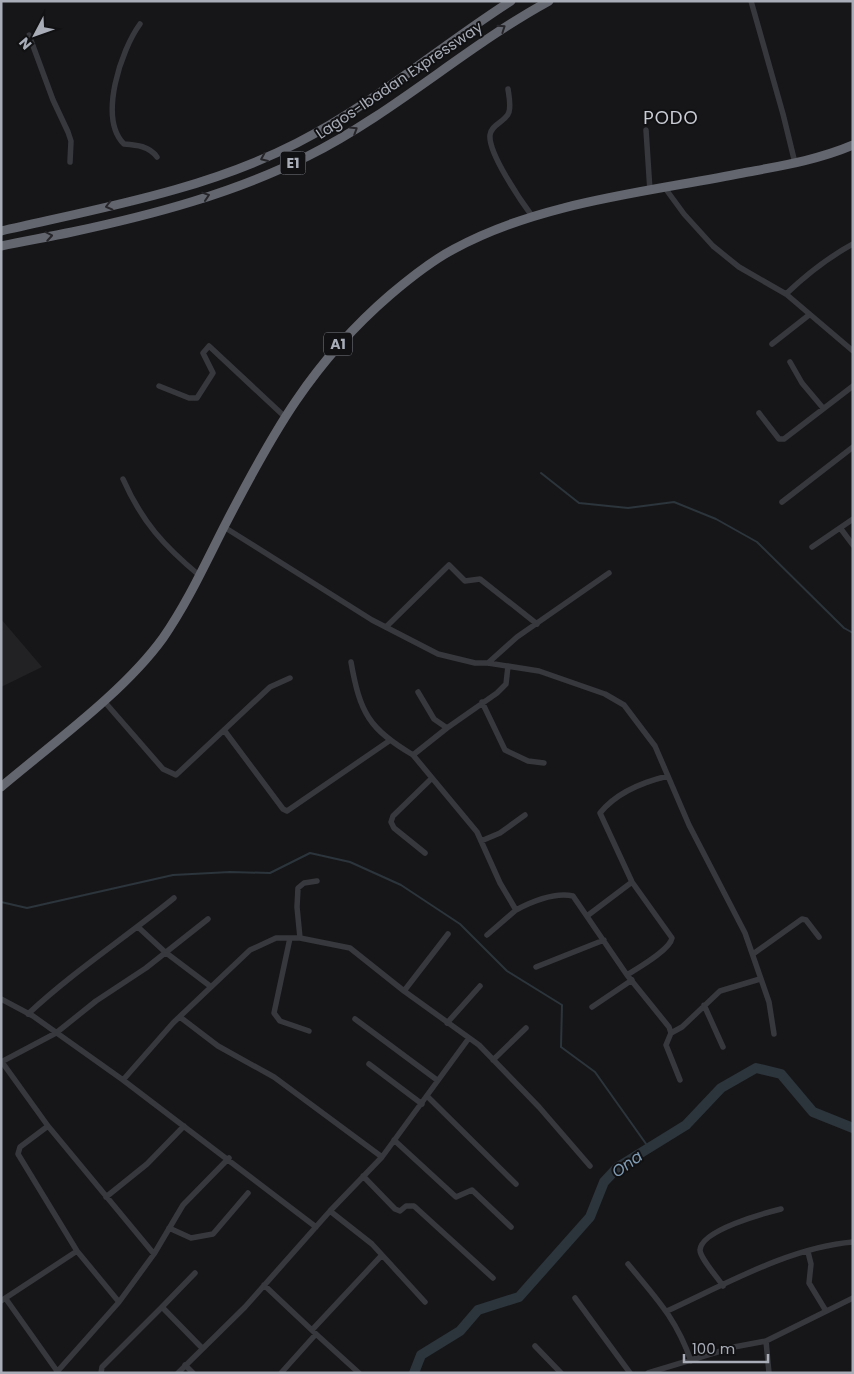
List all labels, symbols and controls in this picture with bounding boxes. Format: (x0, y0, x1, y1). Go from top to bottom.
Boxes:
north arrow (10, 10, 60, 60)
street label: Lagos-Ibadan Expressway (312, 16, 487, 144)
one-way arrow (497, 25, 506, 34)
text: N (14, 33, 36, 54)
district label: PODO (643, 105, 699, 130)
one-way arrow (349, 127, 358, 136)
one-way arrow (260, 152, 269, 163)
road number: E1 (280, 152, 306, 174)
one-way arrow (202, 192, 210, 202)
one-way arrow (104, 200, 113, 211)
one-way arrow (45, 232, 53, 242)
road number: A1 (324, 332, 352, 356)
water label: Ona (607, 1145, 648, 1183)
scale bar (684, 1332, 768, 1364)
text: 100 m (692, 1338, 735, 1359)

